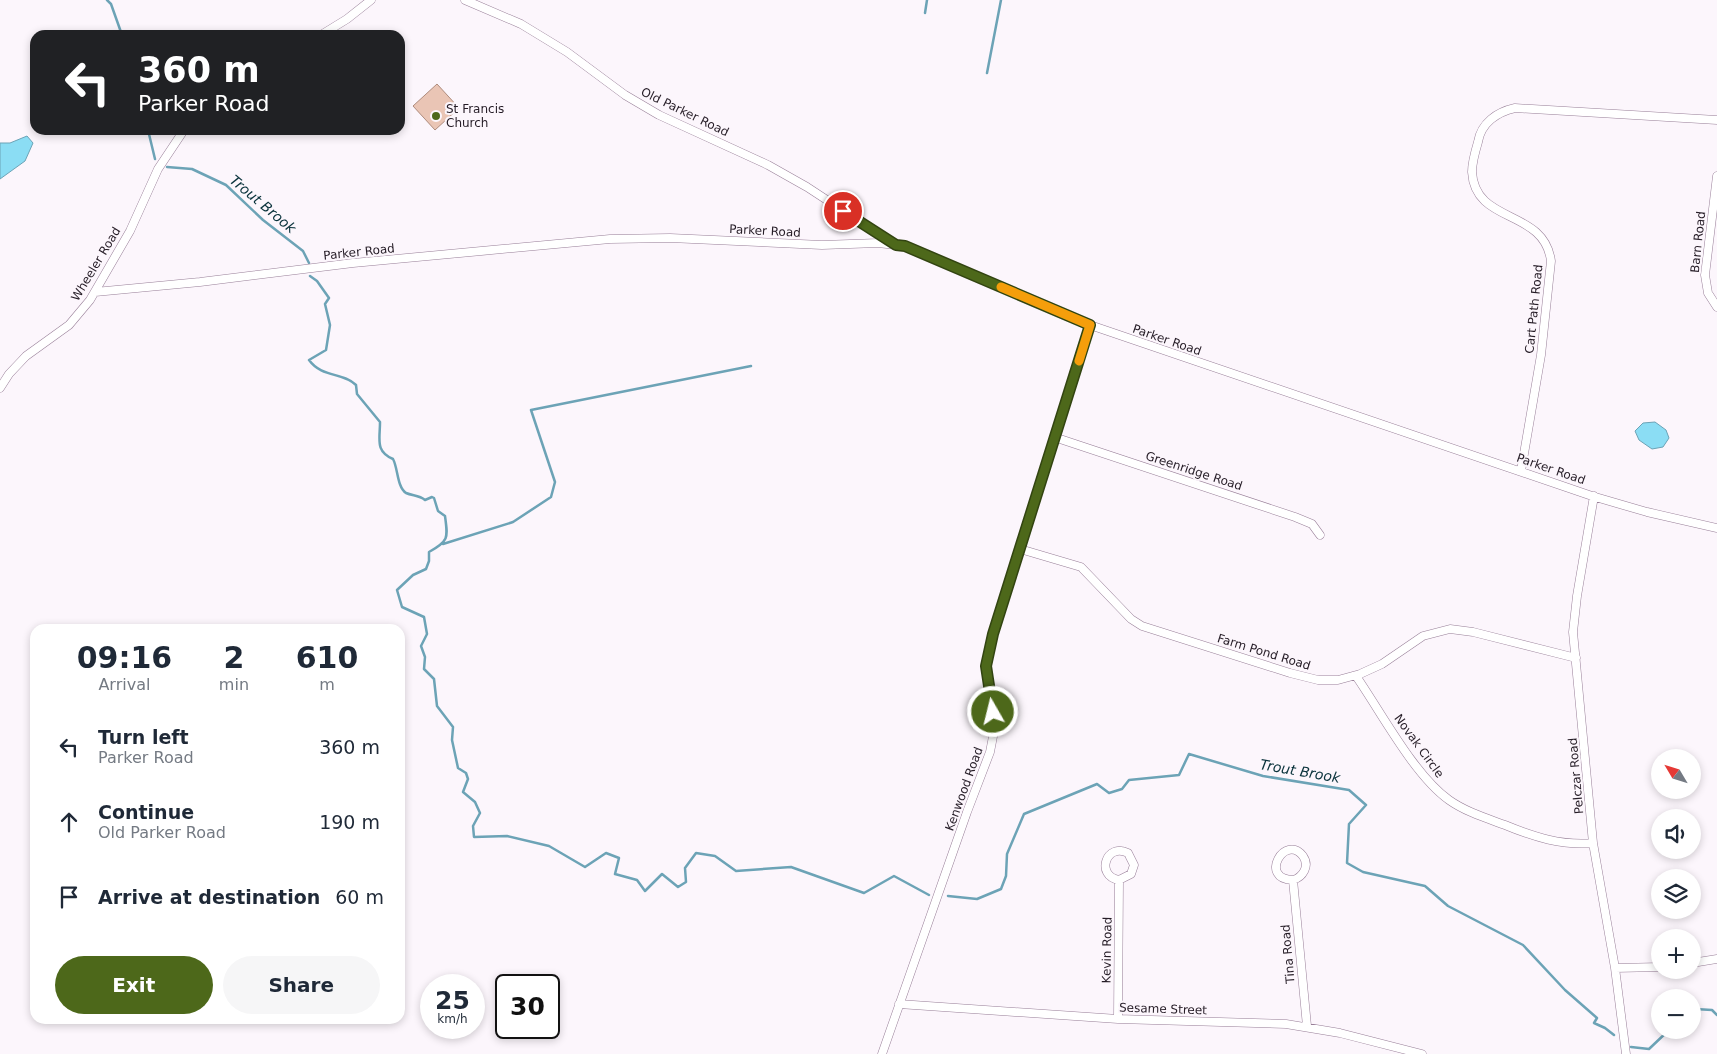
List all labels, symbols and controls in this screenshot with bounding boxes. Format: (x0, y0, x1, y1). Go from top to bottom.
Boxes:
icon: left (55, 50, 120, 115)
text: 360 m (138, 50, 260, 90)
street label: Old Parker Road (639, 85, 731, 139)
text: Parker Road (138, 91, 270, 116)
place label: St Francis Church (446, 102, 504, 130)
marker: St Francis Church (430, 110, 442, 122)
water label: Trout Brook (227, 172, 300, 237)
pin (822, 190, 864, 232)
icon: arrive (829, 197, 857, 225)
street label: Barn Road (1688, 211, 1708, 273)
street label: Parker Road (729, 222, 801, 240)
street label: Wheeler Road (68, 224, 124, 304)
street label: Parker Road (323, 241, 395, 263)
street label: Cart Path Road (1522, 264, 1546, 354)
street label: Parker Road (1131, 322, 1203, 358)
street label: Greenridge Road (1144, 449, 1244, 493)
street label: Parker Road (1515, 451, 1587, 487)
street label: Farm Pond Road (1216, 631, 1312, 673)
text: 09:16 (77, 640, 172, 675)
text: 2 (223, 640, 244, 675)
text: 610 (296, 640, 358, 675)
text: Arrival (98, 675, 150, 694)
text: min (219, 675, 249, 694)
text: m (319, 675, 335, 694)
position arrow (966, 685, 1018, 737)
street label: Novak Circle (1391, 711, 1447, 781)
text: Turn left (98, 726, 189, 748)
icon: left (55, 733, 83, 761)
text: 360 m (319, 736, 380, 758)
street label: Pelczar Road (1566, 737, 1586, 815)
street label: Kenwood Road (942, 745, 986, 833)
text: Parker Road (98, 748, 194, 767)
north arrow (1651, 749, 1701, 799)
map controls (1651, 749, 1701, 1039)
water label: Trout Brook (1259, 756, 1342, 786)
text: Continue (98, 801, 194, 823)
icon: ahead (55, 808, 83, 836)
button: sound (1651, 809, 1701, 859)
text: 190 m (319, 811, 380, 833)
text: Old Parker Road (98, 823, 226, 842)
button: layers (1651, 869, 1701, 919)
icon: arrive (55, 883, 83, 911)
text: Arrive at destination (98, 886, 320, 908)
text: 60 m (335, 886, 384, 908)
street label: Kevin Road (1099, 917, 1115, 983)
street label: Tina Road (1278, 924, 1298, 985)
button: + (1651, 929, 1701, 979)
button: Exit (55, 956, 213, 1014)
button: Share (223, 956, 380, 1014)
speed limit sign: 30 (495, 974, 560, 1039)
text: 25 (435, 986, 470, 1015)
button: − (1651, 989, 1701, 1039)
street label: Sesame Street (1119, 1000, 1207, 1018)
text: km/h (437, 1012, 468, 1026)

